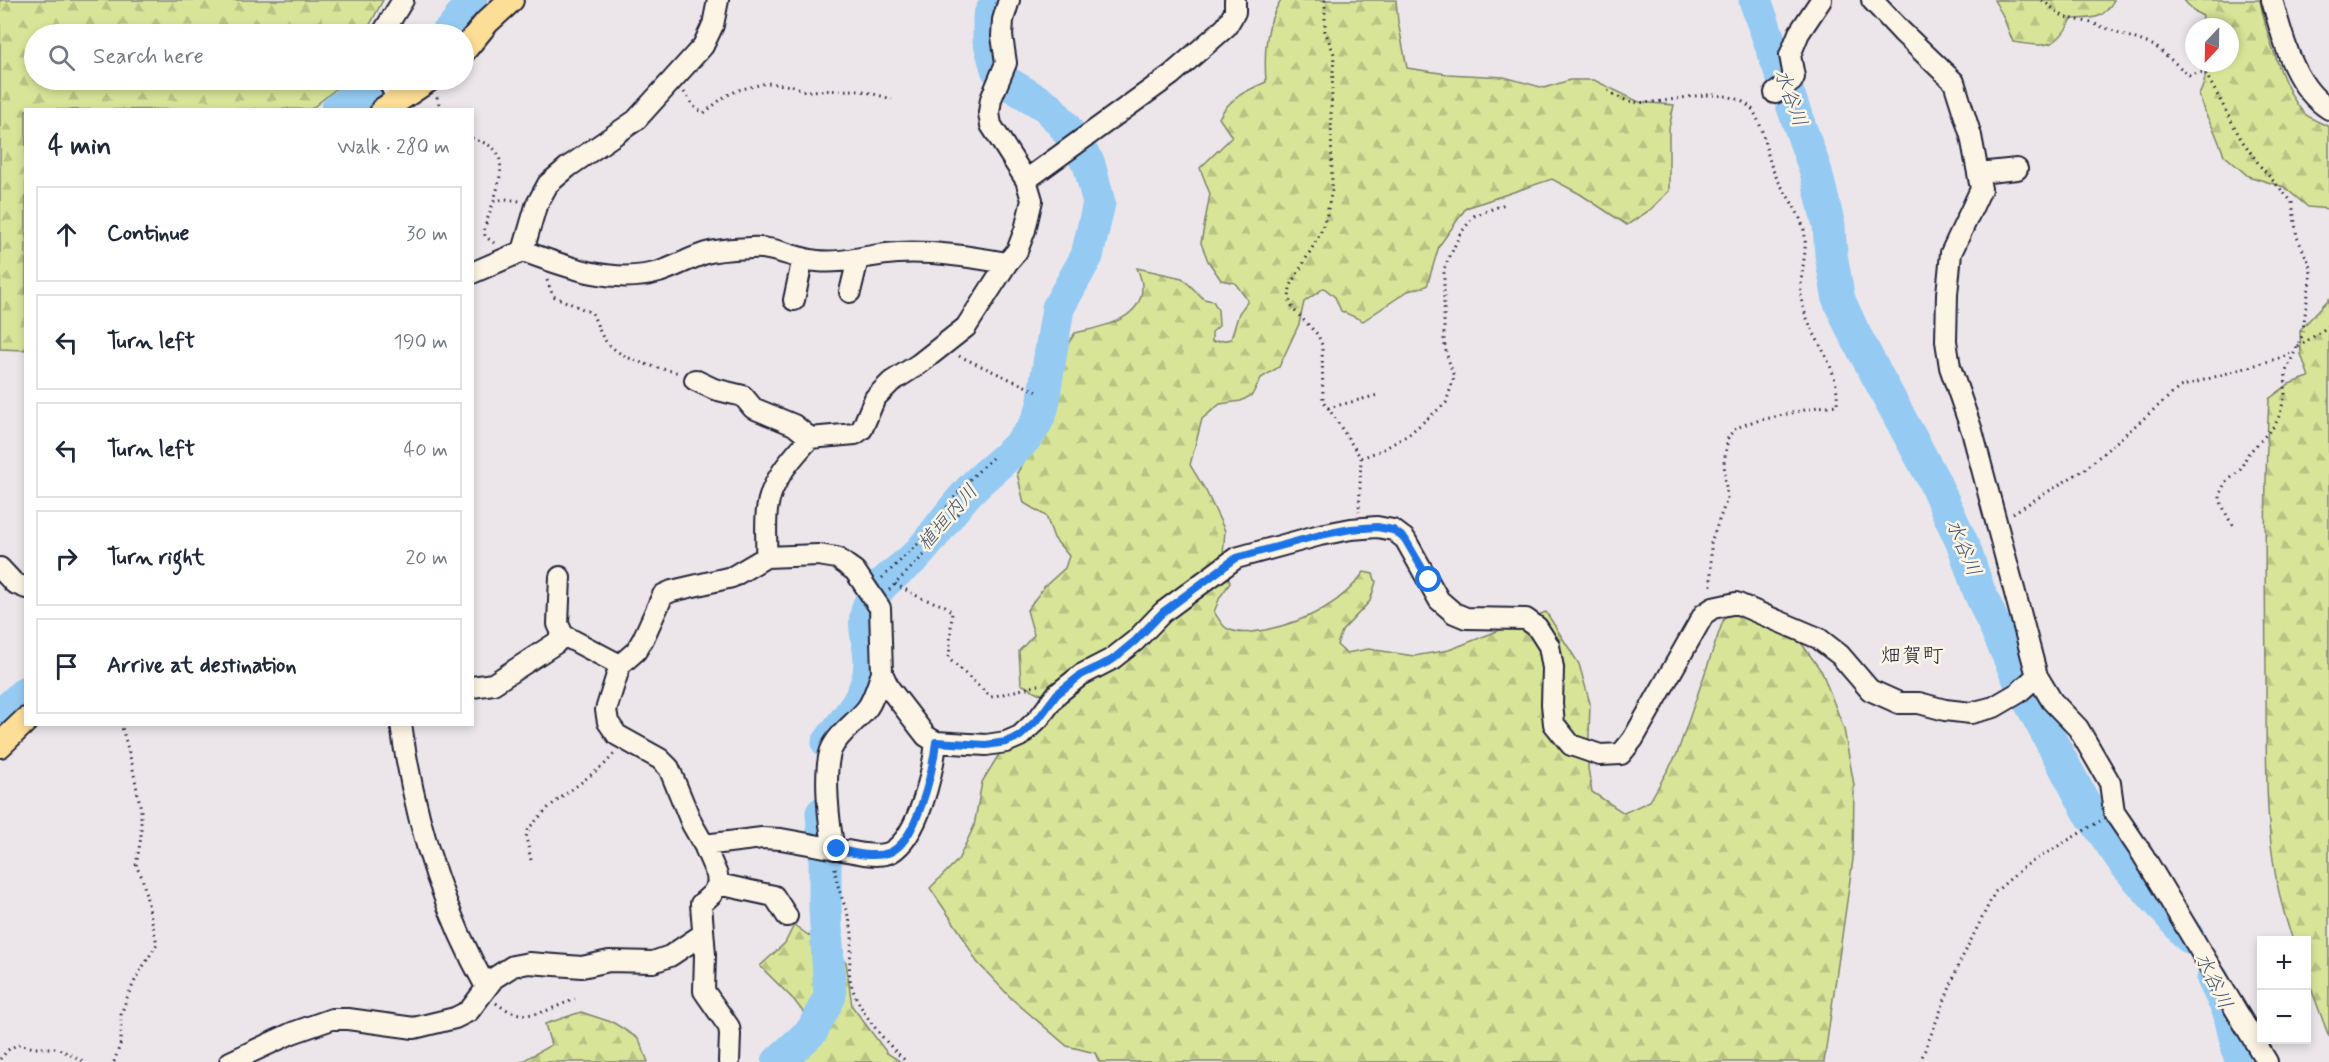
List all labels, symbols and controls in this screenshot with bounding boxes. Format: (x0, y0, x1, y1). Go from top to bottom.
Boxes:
north arrow (2185, 18, 2239, 72)
search box (24, 24, 474, 90)
icon: search (45, 41, 78, 74)
text: Search here (93, 43, 204, 71)
water label: 水谷川 (1767, 65, 1813, 131)
text: 4 min (48, 130, 111, 164)
text: Walk · 280 m (337, 134, 450, 161)
icon: ahead (50, 218, 83, 251)
text: Continue (107, 220, 189, 248)
text: 30 m (406, 221, 448, 248)
icon: left (50, 326, 83, 359)
text: Turn left (107, 328, 195, 356)
text: 190 m (394, 329, 448, 356)
icon: left (50, 434, 83, 467)
text: Turn left (107, 436, 195, 464)
text: 40 m (404, 437, 448, 464)
water label: 植垣内川 (912, 479, 984, 557)
water label: 水谷川 (1939, 515, 1987, 581)
icon: right (50, 542, 83, 575)
text: Turn right (107, 544, 205, 572)
text: 20 m (405, 545, 448, 572)
route start (1415, 566, 1441, 592)
district label: 畑賀町 (1881, 642, 1944, 670)
icon: arrive (50, 650, 83, 683)
text: Arrive at destination (107, 652, 297, 680)
route end (823, 835, 849, 861)
map controls (2257, 936, 2311, 1044)
button: + (2257, 936, 2311, 990)
water label: 水谷川 (2188, 948, 2238, 1014)
button: − (2257, 990, 2311, 1044)

